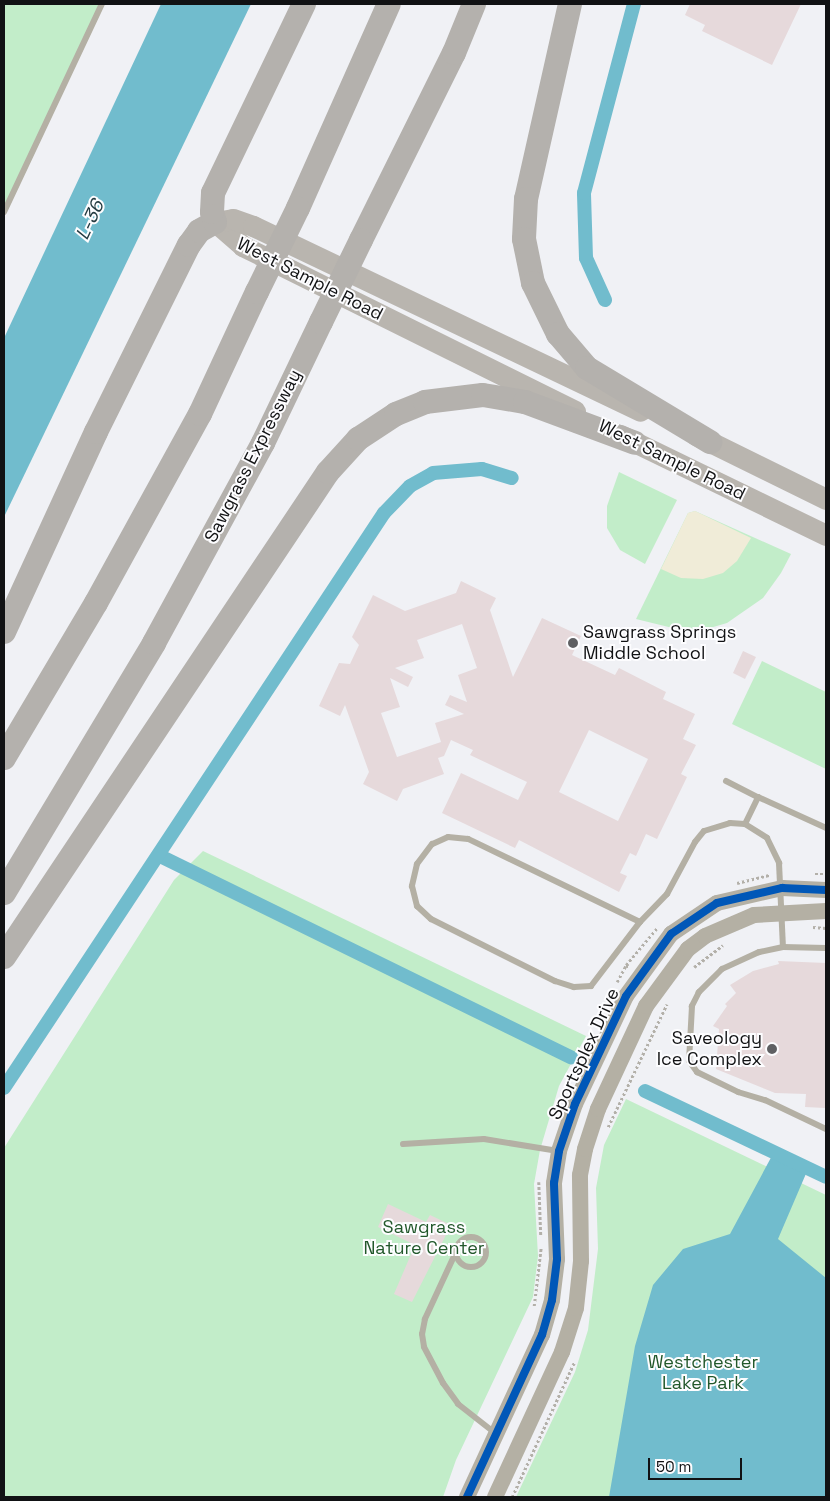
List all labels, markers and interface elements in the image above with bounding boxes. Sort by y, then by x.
water label: L-36 [71,196,109,244]
street label: West Sample Road [234,233,386,325]
street label: Sawgrass Expressway [200,366,306,546]
street label: West Sample Road [595,415,749,505]
place label: Sawgrass Springs Middle School [583,622,736,664]
marker: Sawgrass Springs Middle School [567,637,579,649]
street label: Sportsplex Drive [544,985,624,1123]
place label: Saveology Ice Complex [657,1028,762,1070]
marker: Saveology Ice Complex [766,1043,778,1055]
park label: Sawgrass Nature Center [363,1217,485,1260]
park label: Westchester Lake Park [648,1352,758,1395]
scale bar [650,1448,744,1480]
text: 50 m [656,1457,691,1476]

